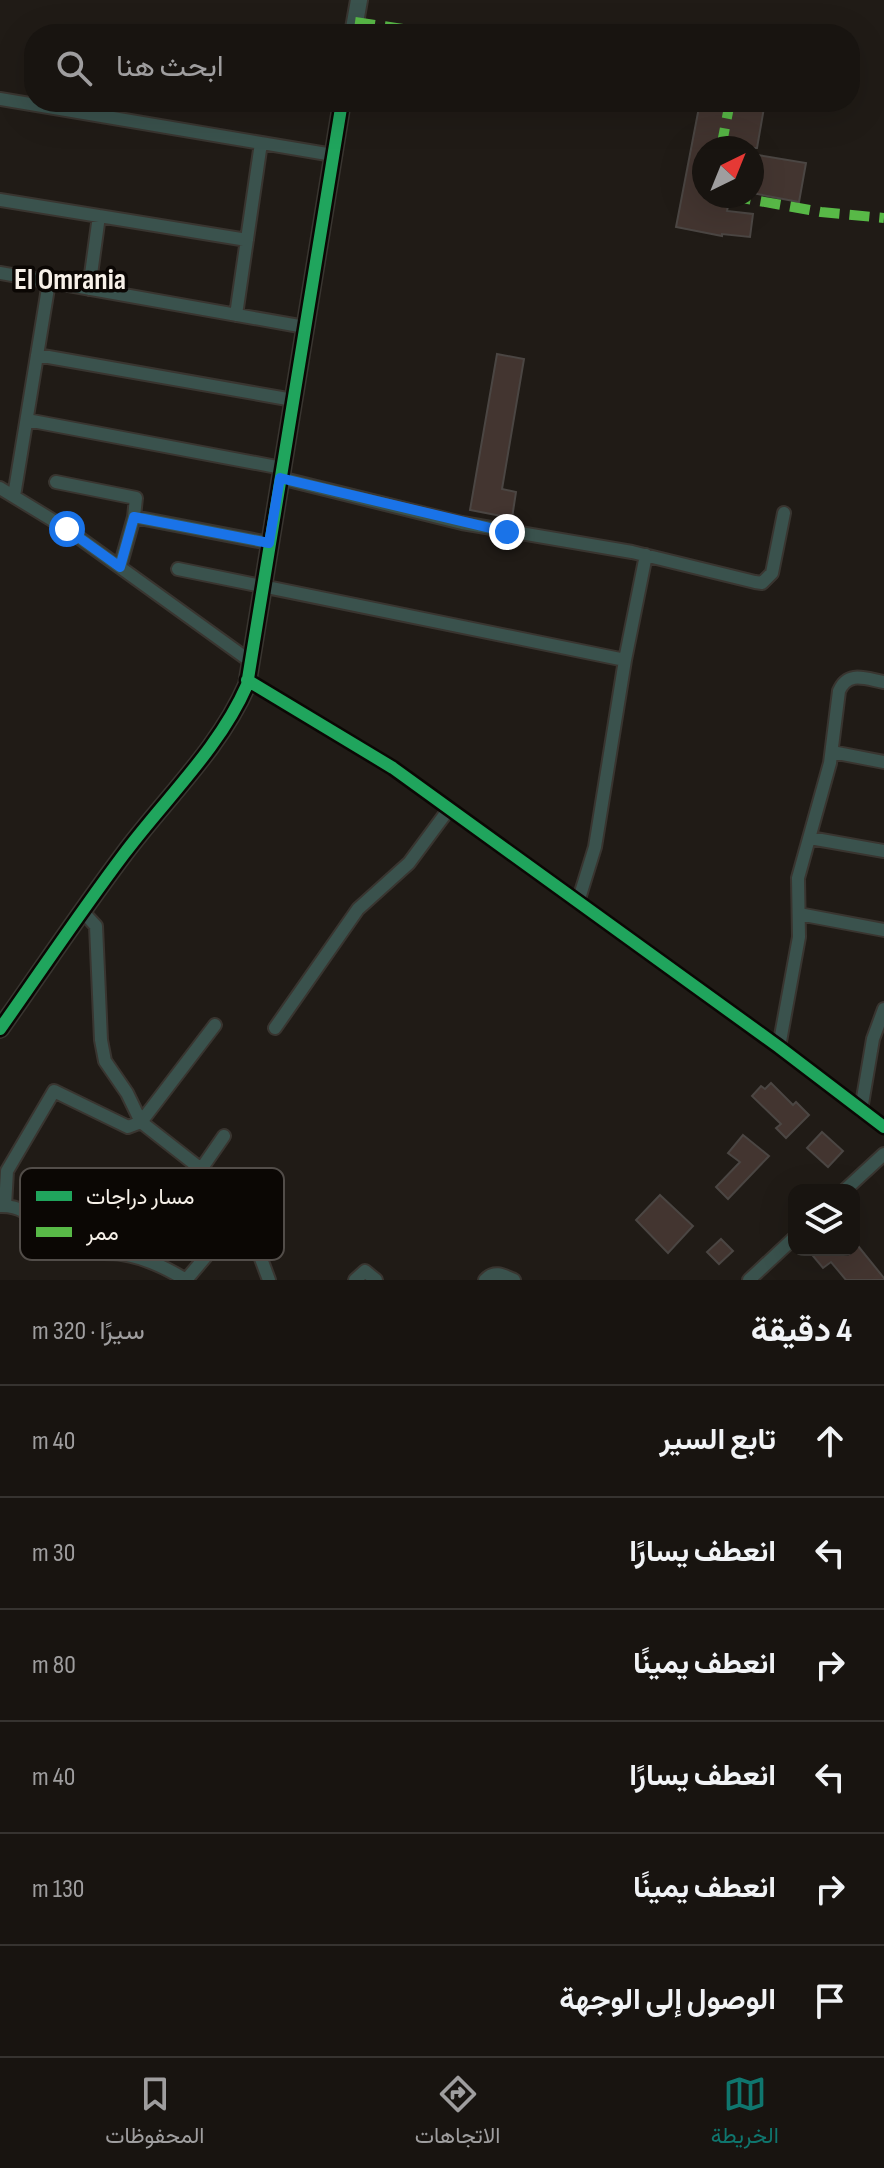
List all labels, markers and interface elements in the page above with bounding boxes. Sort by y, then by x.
search box [24,24,860,112]
icon: search [52,46,96,90]
text: ابحث هنا [116,49,224,85]
north arrow [692,136,764,208]
district label: El Omrania [14,262,126,298]
route start [49,511,85,547]
route end [489,514,525,550]
legend [20,1168,284,1260]
text: مسار دراجات [86,1184,194,1211]
map controls [788,1184,860,1256]
button: layers [788,1184,860,1256]
text: ممر [85,1220,119,1247]
text: 4 دقيقة [751,1310,852,1351]
text: سيرًا · 320 m [32,1316,145,1347]
icon: ahead [808,1419,852,1463]
text: تابع السير [659,1422,776,1458]
text: 40 m [32,1426,75,1457]
icon: left [808,1531,852,1575]
text: انعطف يسارًا [629,1534,776,1570]
text: 30 m [32,1538,75,1569]
icon: right [808,1643,852,1687]
text: انعطف يمينًا [633,1646,776,1682]
text: 80 m [32,1650,76,1681]
icon: left [808,1755,852,1799]
text: انعطف يسارًا [629,1758,776,1794]
text: 40 m [32,1762,75,1793]
icon: right [808,1867,852,1911]
text: انعطف يمينًا [633,1870,776,1906]
text: 130 m [32,1874,84,1905]
icon: arrive [808,1979,852,2023]
text: الوصول إلى الوجهة [559,1982,776,2018]
tab: المحفوظات [105,2072,204,2155]
tab: الاتجاهات [415,2072,500,2155]
tab: الخريطة [711,2072,779,2155]

